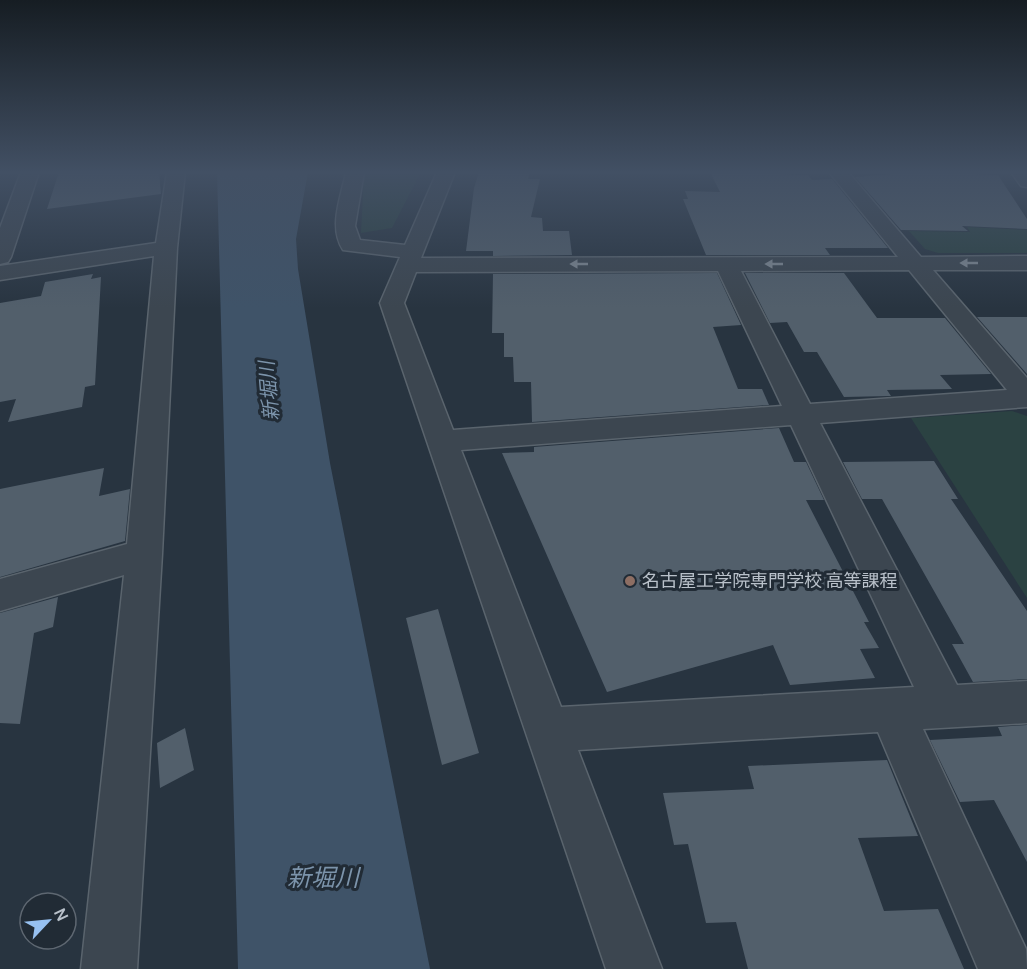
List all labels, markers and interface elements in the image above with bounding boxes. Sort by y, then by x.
one-way arrow [959,258,978,268]
one-way arrow [569,259,588,269]
one-way arrow [764,259,783,269]
water label: 新堀川 [252,358,285,422]
place label: 名古屋工学院専門学校 高等課程 [642,568,898,592]
marker: 名古屋工学院専門学校 高等課程 [623,574,637,588]
water label: 新堀川 [287,860,362,893]
north arrow [18,891,78,951]
text: N [49,904,74,924]

